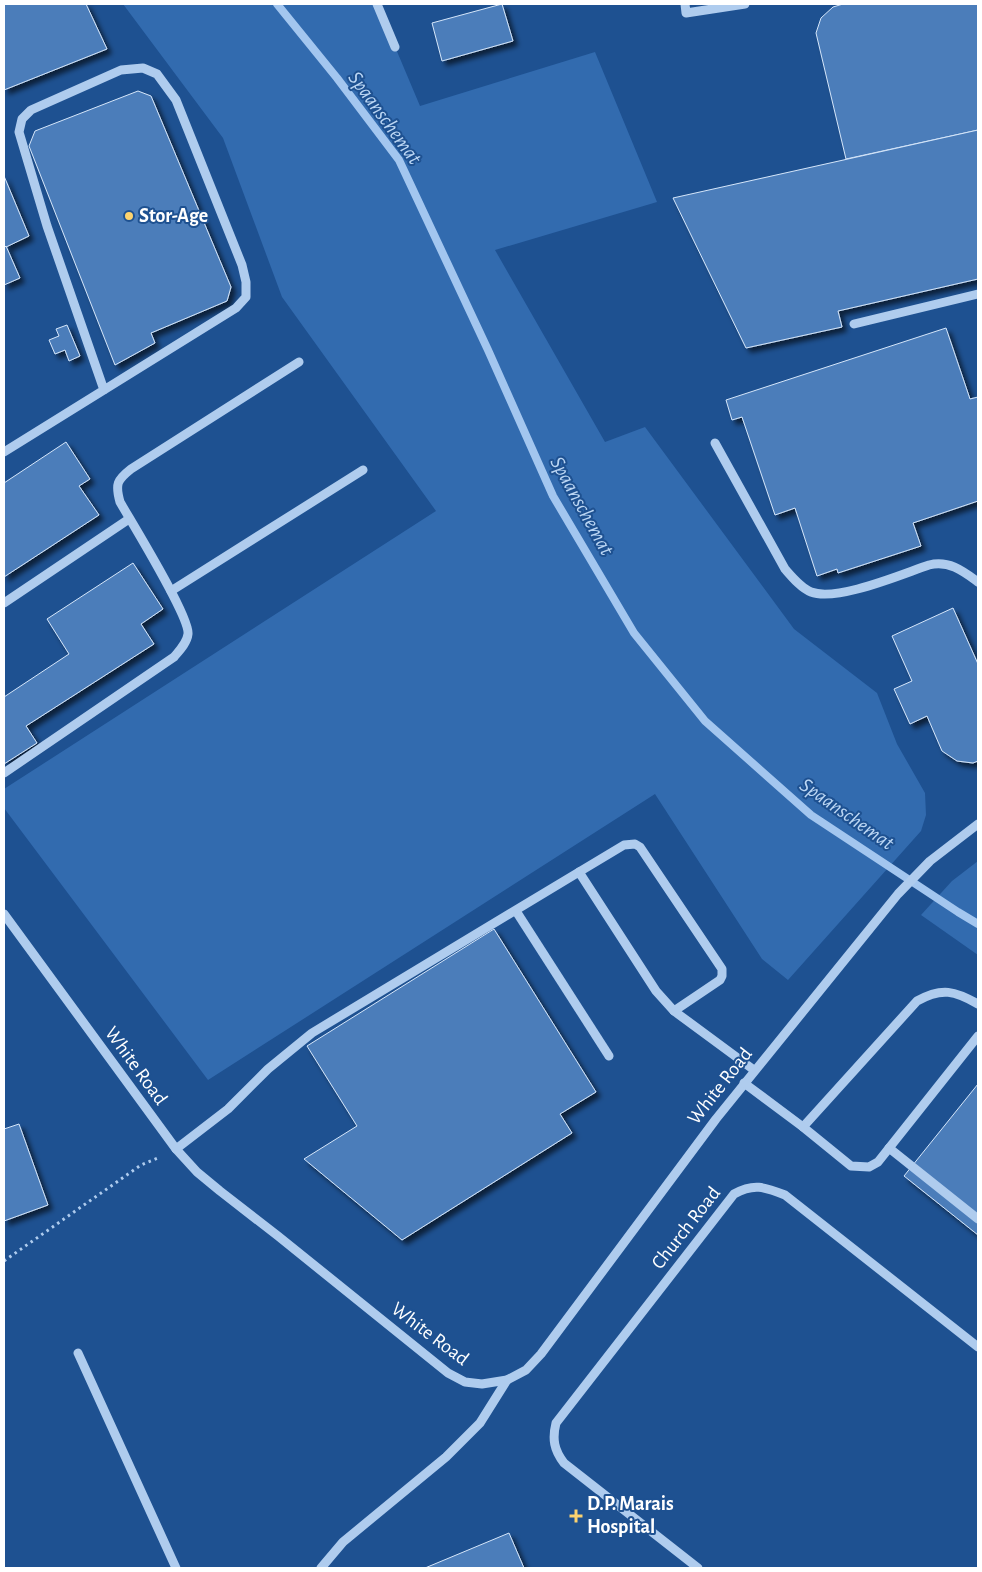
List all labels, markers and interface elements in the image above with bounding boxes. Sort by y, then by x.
water label: Spaanschemat [343,67,426,169]
place label: Stor-Age [139,206,208,226]
marker: Stor-Age [123,210,135,222]
water label: Spaanschemat [545,453,618,560]
water label: Spaanschemat [796,774,898,855]
street label: White Road [101,1023,171,1109]
street label: White Road [684,1044,756,1128]
street label: Church Road [648,1183,724,1273]
street label: White Road [388,1299,472,1369]
place label: D.P. Marais Hospital [587,1494,674,1537]
marker: D.P. Marais Hospital [569,1509,583,1523]

